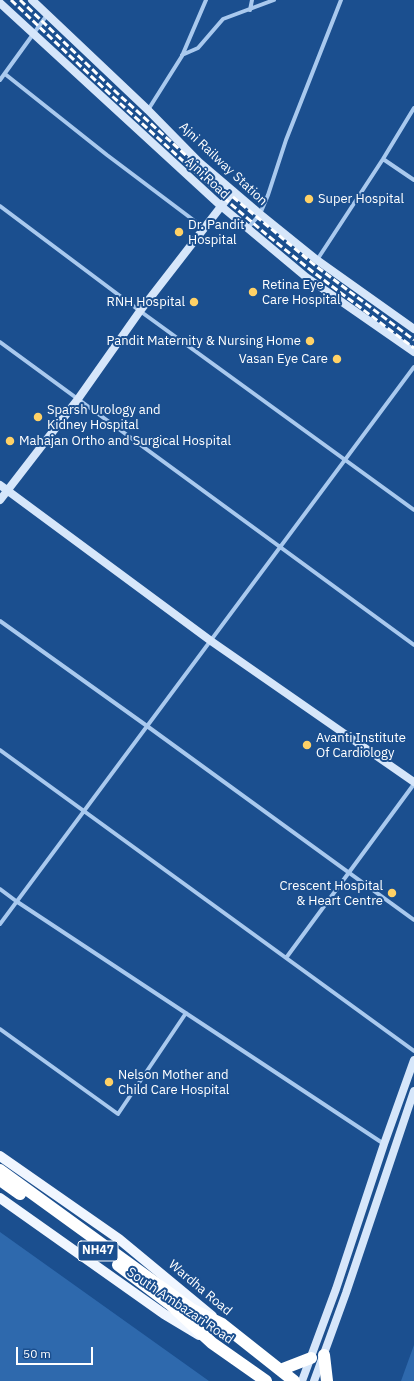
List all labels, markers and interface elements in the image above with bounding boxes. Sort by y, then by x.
street label: Ajni Railway Station [176,119,270,209]
street label: Ajni Road [182,153,232,203]
place label: Super Hospital [318,191,404,207]
marker: Super Hospital [303,193,315,205]
place label: Dr. Pandit Hospital [188,217,244,248]
marker: Dr. Pandit Hospital [173,226,185,238]
place label: Retina Eye Care Hospital [262,277,341,308]
marker: Retina Eye Care Hospital [247,286,259,298]
place label: RNH Hospital [107,294,185,310]
marker: RNH Hospital [188,296,200,308]
place label: Pandit Maternity & Nursing Home [107,333,301,349]
marker: Pandit Maternity & Nursing Home [304,335,316,347]
place label: Vasan Eye Care [239,351,328,367]
marker: Vasan Eye Care [331,353,343,365]
place label: Sparsh Urology and Kidney Hospital [47,402,161,433]
marker: Sparsh Urology and Kidney Hospital [32,411,44,423]
place label: Mahajan Ortho and Surgical Hospital [19,433,231,449]
marker: Mahajan Ortho and Surgical Hospital [4,435,16,447]
place label: Avanti Institute Of Cardiology [316,730,406,761]
marker: Avanti Institute Of Cardiology [301,739,313,751]
place label: Crescent Hospital & Heart Centre [280,878,383,909]
marker: Crescent Hospital & Heart Centre [386,887,398,899]
place label: Nelson Mother and Child Care Hospital [118,1067,229,1098]
marker: Nelson Mother and Child Care Hospital [103,1076,115,1088]
road number: NH47 [78,1241,118,1261]
street label: Wardha Road [165,1257,235,1319]
street label: South Ambazari Road [124,1264,236,1348]
scale bar [18,1339,95,1365]
text: 50 m [23,1346,51,1361]

